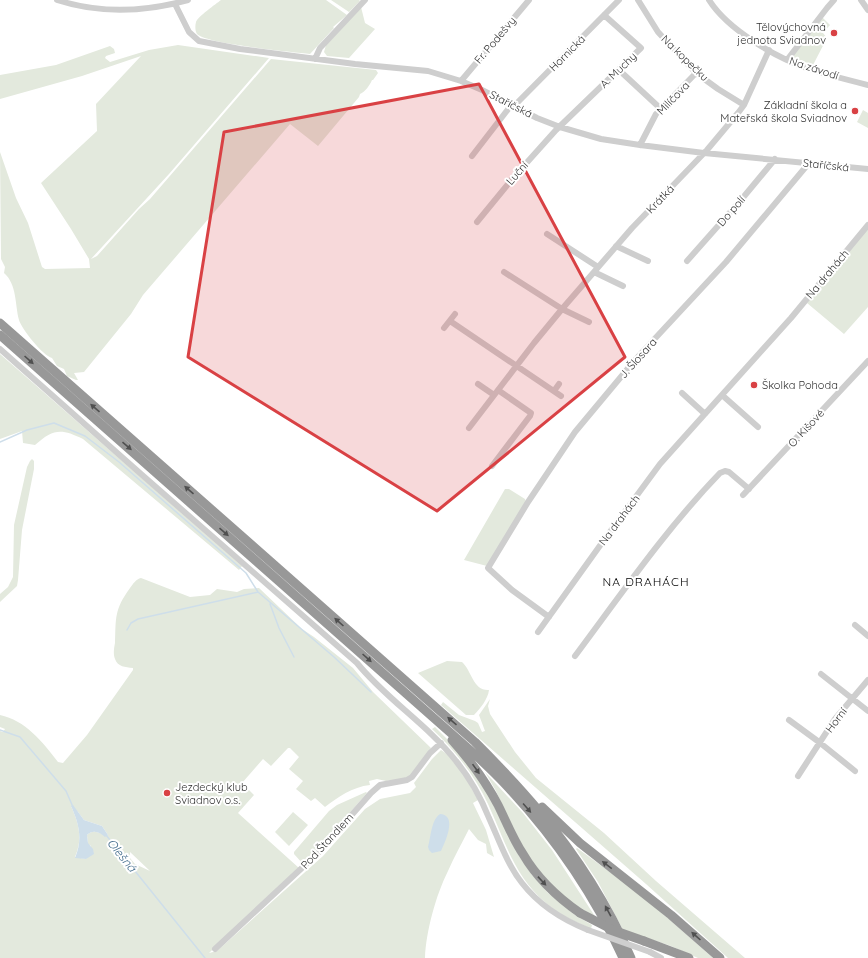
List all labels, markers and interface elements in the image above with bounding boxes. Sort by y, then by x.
street label: Fr. Podešvy [471,14,519,66]
place label: Tělovýchovná jednota Sviadnov [736,20,826,47]
marker: Tělovýchovná jednota Sviadnov [829,28,839,38]
street label: Hornická [546,32,588,74]
street label: Na kopečku [658,32,712,84]
street label: A. Muchy [597,49,639,91]
street label: Na závodí [788,53,841,83]
street label: Milíčova [654,78,692,118]
street label: Staříčská [487,87,535,121]
place label: Základní škola a Mateřská škola Sviadnov [720,98,847,125]
marker: Základní škola a Mateřská škola Sviadnov [850,106,860,116]
street label: Staříčská [802,156,850,174]
street label: Luční [503,158,531,188]
street label: Krátká [643,182,677,216]
street label: Do polí [714,192,748,229]
street label: Na drahách [802,247,852,301]
street label: J. Šlosara [616,335,660,381]
one-way arrow [24,356,34,365]
place label: Školka Pohoda [762,378,838,392]
marker: Školka Pohoda [749,380,759,390]
one-way arrow [90,403,101,412]
street label: O. Kišové [785,406,827,450]
one-way arrow [121,442,132,451]
one-way arrow [184,485,194,494]
street label: Na drahách [595,492,643,548]
one-way arrow [219,528,230,537]
district label: NA DRAHÁCH [602,574,690,589]
one-way arrow [334,617,344,627]
one-way arrow [362,653,372,663]
street label: Horní [822,704,850,735]
one-way arrow [447,717,457,726]
one-way arrow [472,764,480,775]
place label: Jezdecký klub Sviadnov o.s. [175,780,248,807]
marker: Jezdecký klub Sviadnov o.s. [162,788,172,798]
one-way arrow [522,803,531,813]
street label: Pod Štandlem [298,810,356,872]
water label: Olešná [104,835,140,875]
one-way arrow [602,861,613,869]
one-way arrow [538,875,547,886]
one-way arrow [604,905,611,917]
one-way arrow [690,932,701,941]

